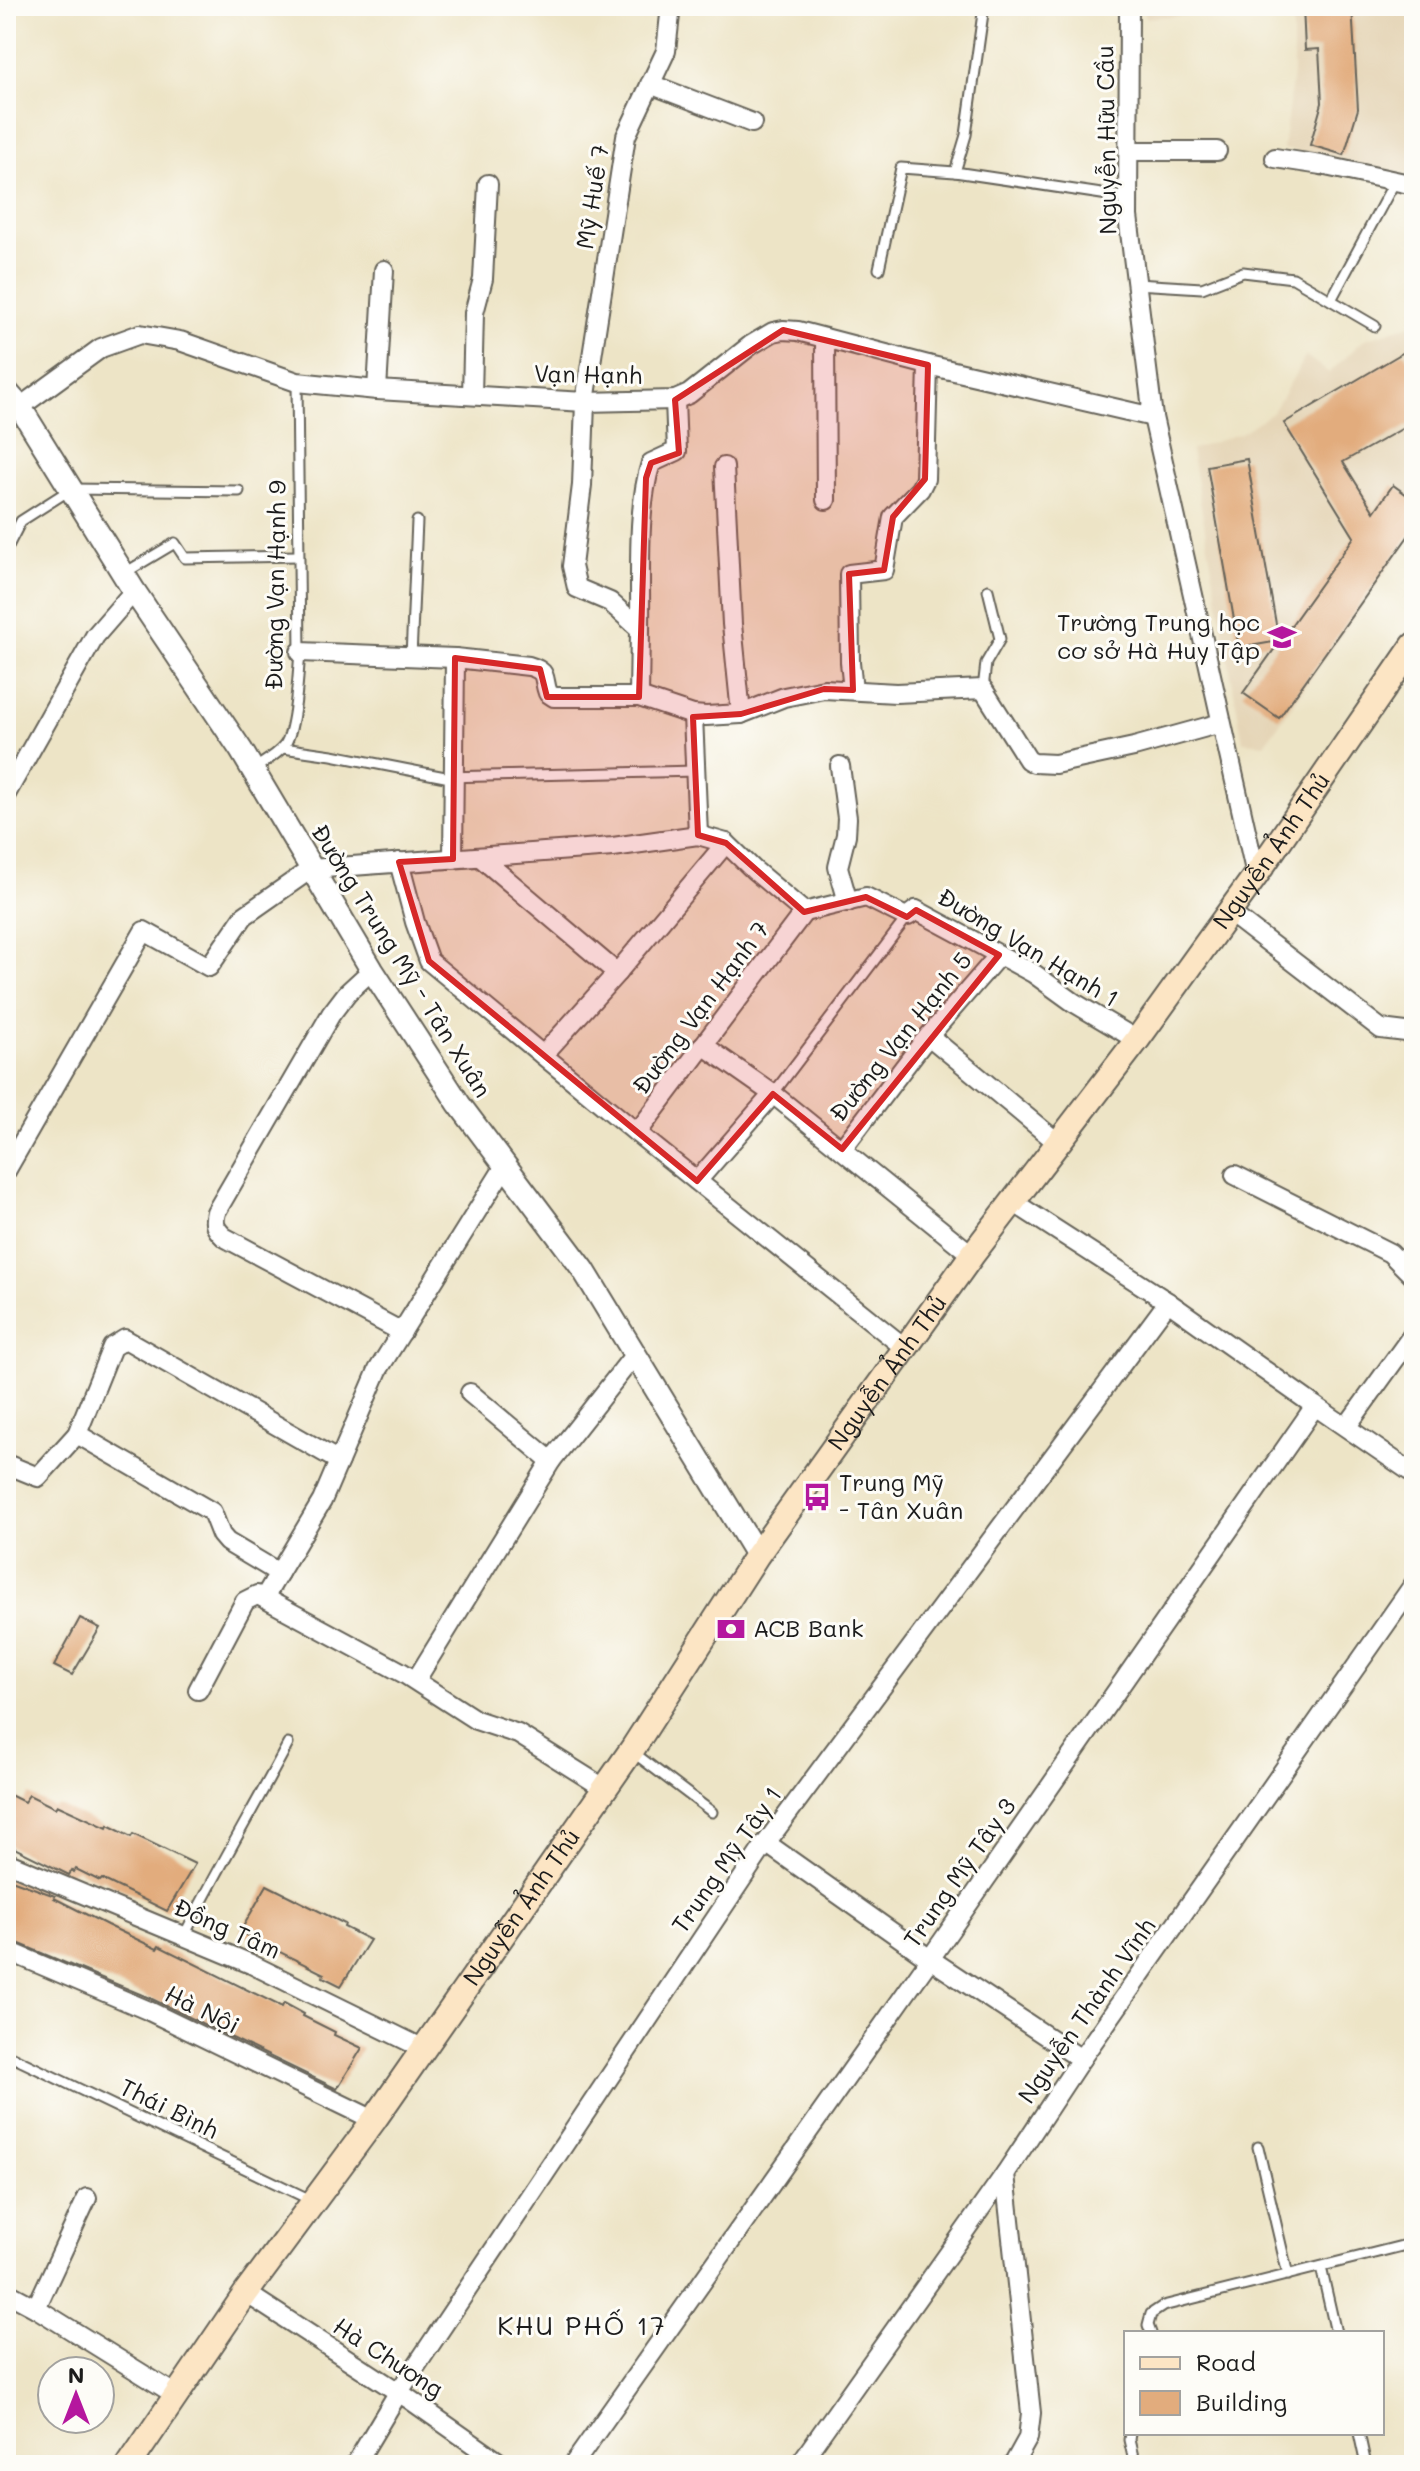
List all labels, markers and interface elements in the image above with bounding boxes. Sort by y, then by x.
street label: Nguyễn Hữu Cầu [1088,45,1123,235]
street label: Mỹ Huế 7 [568,142,615,251]
street label: Vạn Hạnh [534,357,642,390]
street label: Đường Vạn Hạnh 9 [257,480,292,690]
place label: Trường Trung học cơ sở Hà Huy Tập [1057,606,1260,665]
school or university icon: Trường Trung học cơ sở Hà Huy Tập [1267,622,1297,652]
street label: Nguyễn Ảnh Thủ [1205,766,1336,935]
street label: Đường Trung Mỹ - Tân Xuân [305,818,499,1103]
street label: Đường Vạn Hạnh 1 [932,880,1125,1013]
street label: Đường Vạn Hạnh 7 [625,914,775,1100]
street label: Đường Vạn Hạnh 5 [822,945,978,1127]
street label: Nguyễn Ảnh Thủ [820,1288,953,1456]
place label: Trung Mỹ - Tân Xuân [839,1466,963,1525]
bus stop icon: Trung Mỹ - Tân Xuân [802,1482,832,1512]
place label: ACB Bank [753,1612,864,1643]
bank icon: ACB Bank [716,1614,746,1644]
street label: Trung Mỹ Tây 1 [664,1780,788,1938]
street label: Trung Mỹ Tây 3 [896,1791,1022,1953]
street label: Nguyễn Ảnh Thủ [455,1822,586,1991]
street label: Đồng Tâm [169,1890,286,1965]
street label: Nguyễn Thành Vĩnh [1010,1911,1161,2109]
street label: Hà Nội [160,1977,245,2040]
street label: Thái Bình [115,2070,224,2145]
district label: KHU PHỐ 17 [497,2308,667,2342]
street label: Hà Chương [328,2310,450,2404]
legend [1124,2331,1384,2435]
text: Road [1196,2346,1256,2377]
north arrow [36,2355,116,2435]
text: N [68,2360,84,2389]
text: Building [1196,2386,1287,2417]

